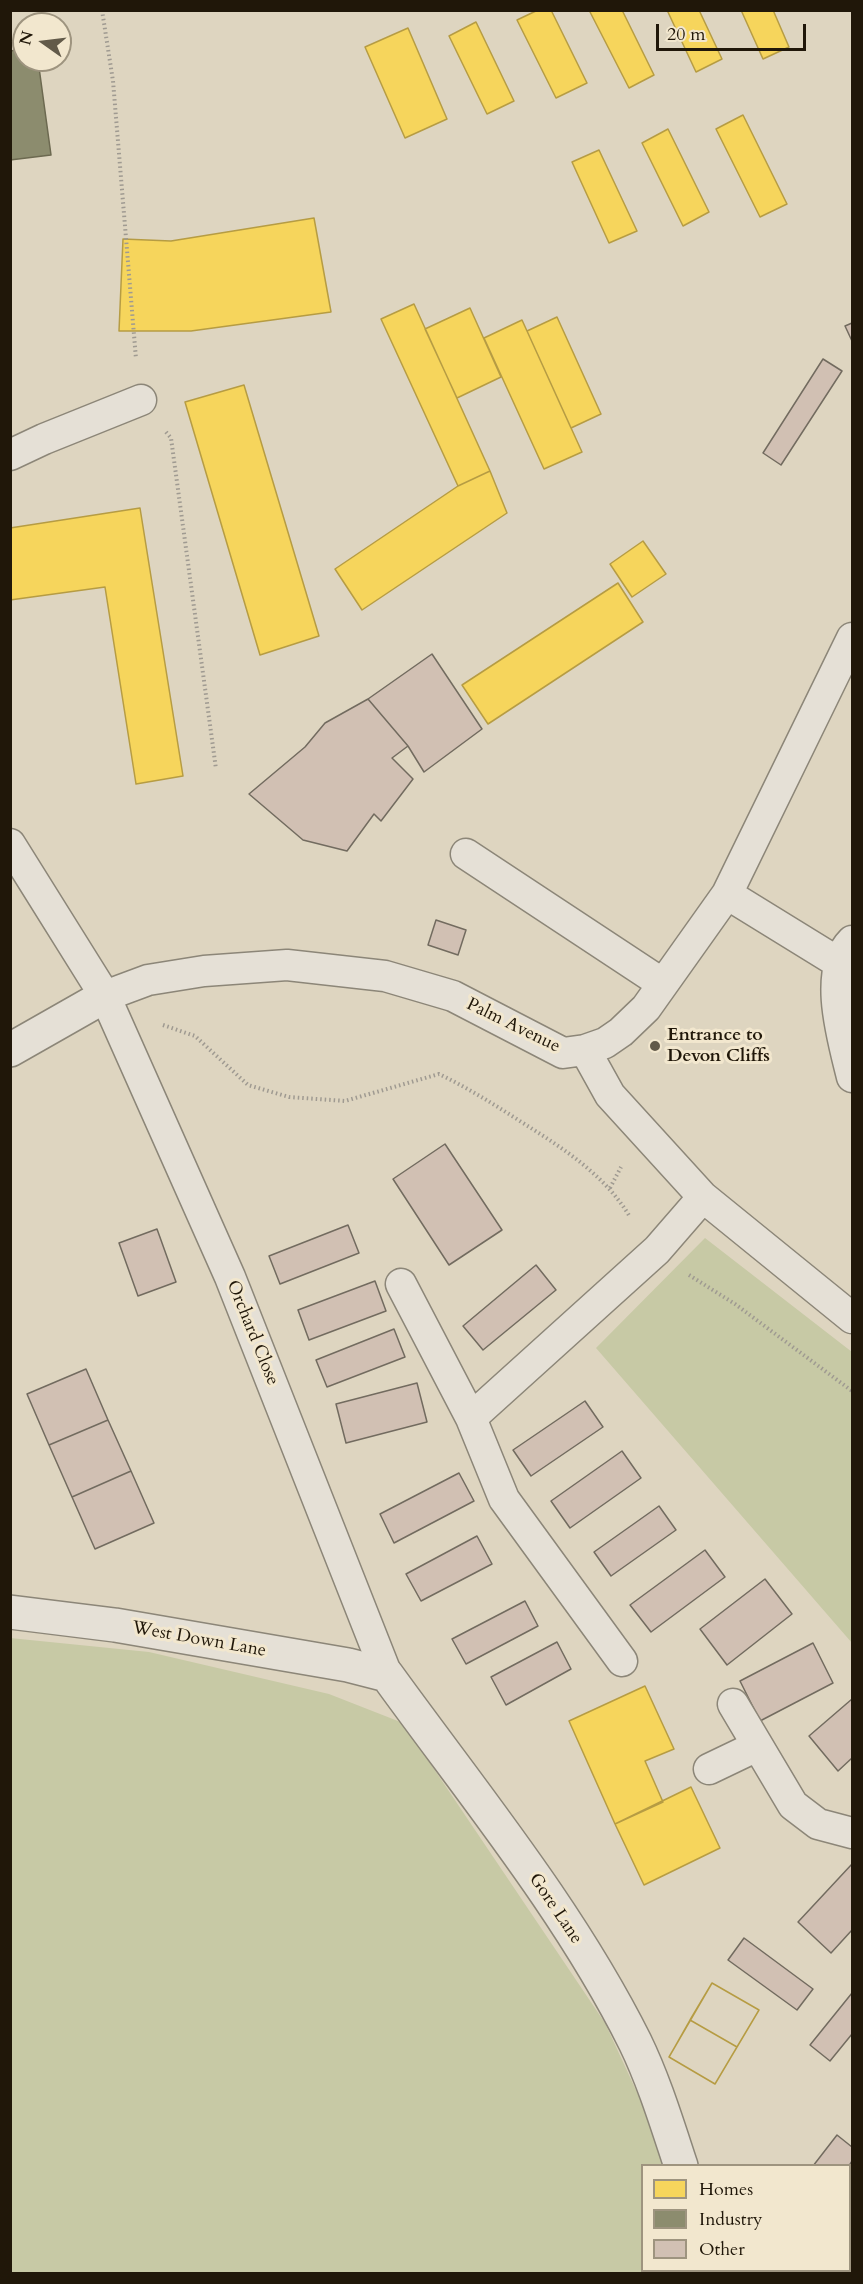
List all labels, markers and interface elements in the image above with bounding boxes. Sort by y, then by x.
north arrow [12,12,72,72]
scale bar [659,12,809,50]
text: 20 m [667,22,706,47]
text: N [14,29,39,48]
street label: Palm Avenue [463,994,563,1058]
place label: Entrance to Devon Cliffs [667,1025,770,1068]
marker: Entrance to Devon Cliffs [648,1039,662,1053]
street label: Orchard Close [221,1277,283,1389]
street label: West Down Lane [130,1618,268,1662]
street label: Gore Lane [524,1870,586,1948]
legend [641,2164,851,2272]
text: Homes [699,2177,753,2202]
text: Industry [699,2207,763,2232]
text: Other [699,2237,745,2262]

